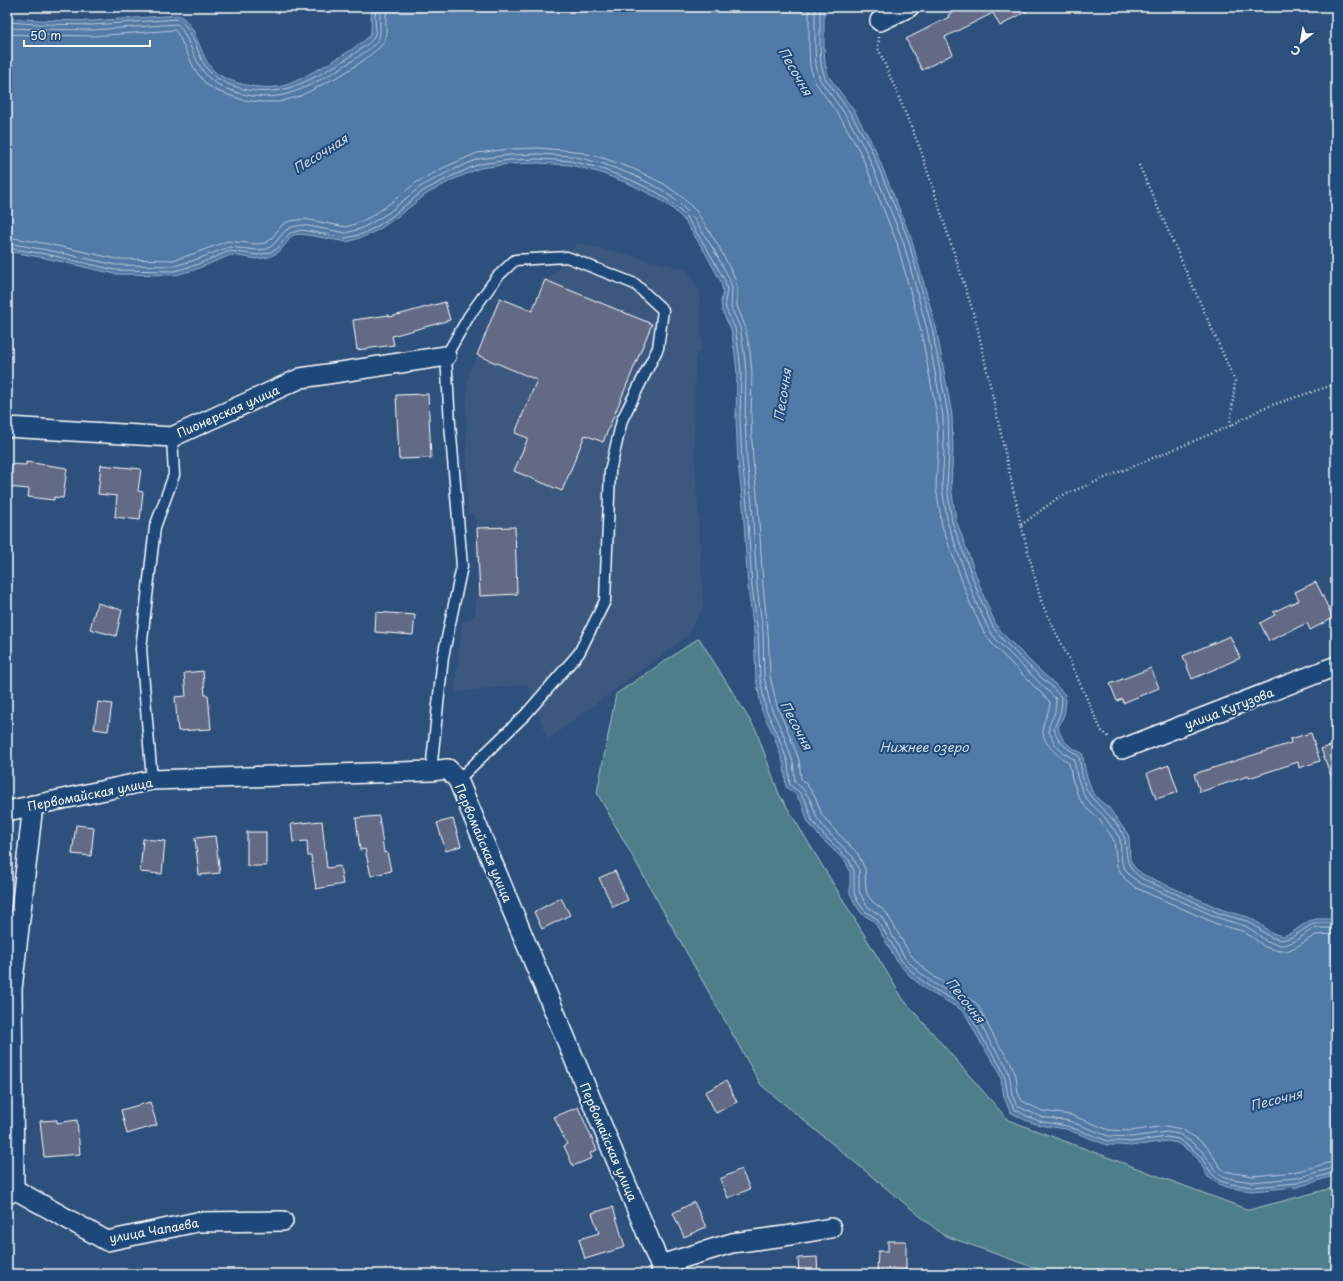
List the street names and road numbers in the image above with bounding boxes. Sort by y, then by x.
street label: Пионерская улица [174,380,283,442]
street label: улица Кутузова [1182,683,1277,733]
street label: Первомайская улица [26,773,155,815]
street label: Первомайская улица [451,781,517,906]
street label: Первомайская улица [576,1080,642,1205]
street label: улица Чапаева [108,1213,201,1247]

